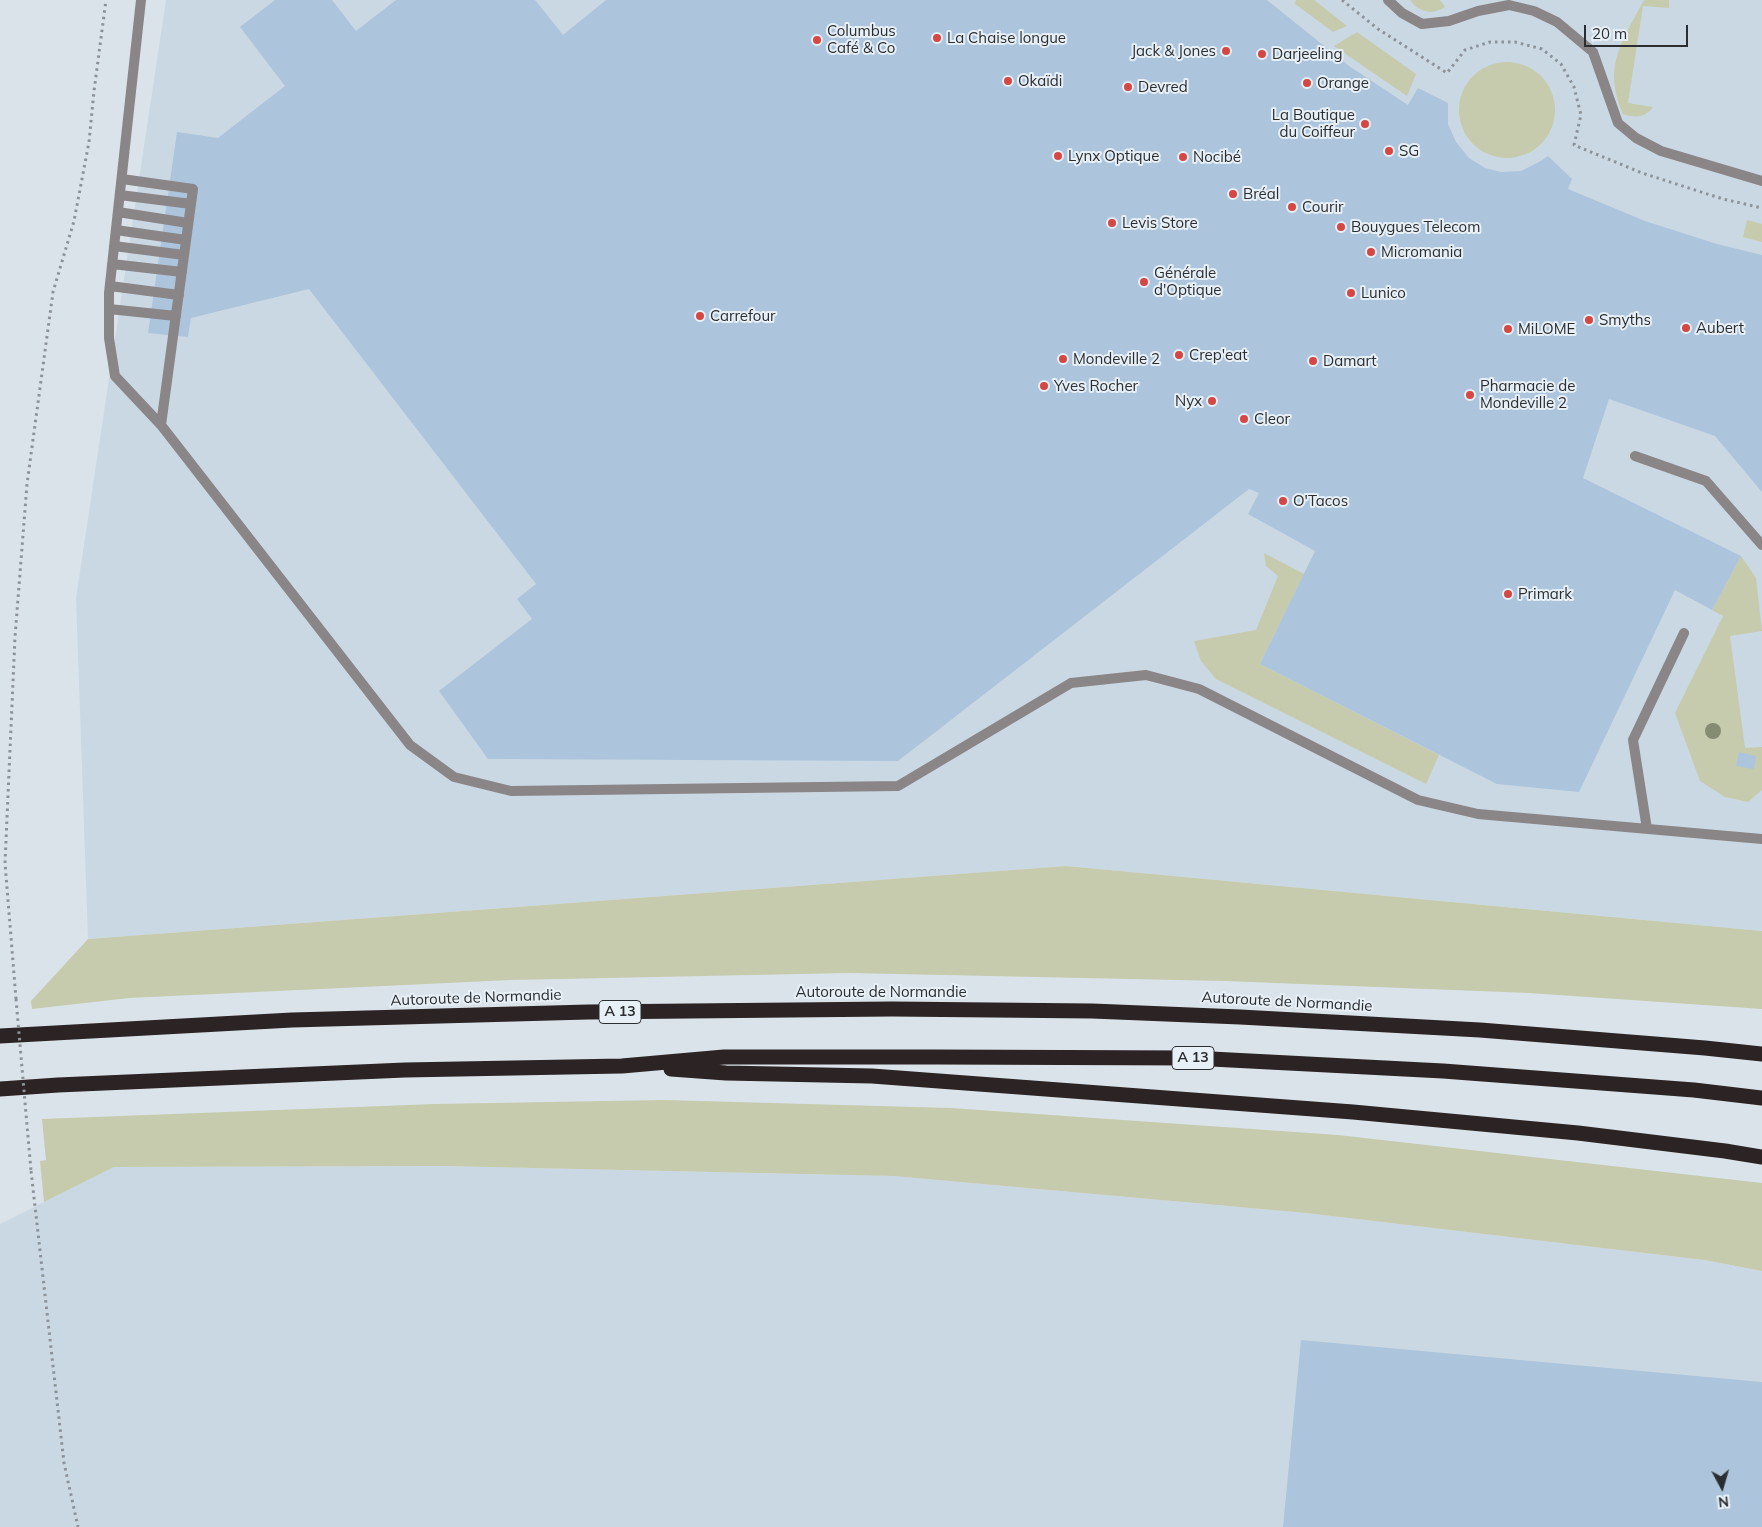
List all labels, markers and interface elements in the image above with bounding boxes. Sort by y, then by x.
scale bar [1587,15,1691,47]
place label: Columbus Café & Co [827,22,896,57]
text: 20 m [1592,24,1627,43]
place label: La Chaise longue [947,29,1066,47]
marker: La Chaise longue [931,32,943,44]
marker: Columbus Café & Co [811,34,823,46]
place label: Jack & Jones [1131,42,1216,60]
marker: Jack & Jones [1220,45,1232,57]
place label: Darjeeling [1272,45,1343,63]
marker: Darjeeling [1256,48,1268,60]
place label: Okaïdi [1018,72,1062,90]
place label: Orange [1317,74,1369,92]
marker: Okaïdi [1002,75,1014,87]
marker: Orange [1301,77,1313,89]
place label: Devred [1138,78,1188,96]
marker: Devred [1122,81,1134,93]
place label: La Boutique du Coiffeur [1272,106,1355,141]
marker: La Boutique du Coiffeur [1359,118,1371,130]
place label: SG [1399,142,1419,160]
marker: SG [1383,145,1395,157]
place label: Lynx Optique [1068,147,1159,165]
place label: Nocibé [1193,148,1241,166]
marker: Lynx Optique [1052,150,1064,162]
marker: Nocibé [1177,151,1189,163]
place label: Bréal [1243,185,1279,203]
marker: Bréal [1227,188,1239,200]
place label: Courir [1302,198,1343,216]
marker: Courir [1286,201,1298,213]
place label: Levis Store [1122,214,1198,232]
marker: Levis Store [1106,217,1118,229]
place label: Bouygues Telecom [1351,218,1480,236]
marker: Bouygues Telecom [1335,221,1347,233]
place label: Micromania [1381,243,1462,261]
marker: Micromania [1365,246,1377,258]
place label: Générale d'Optique [1154,264,1221,299]
marker: Générale d'Optique [1138,276,1150,288]
place label: Lunico [1361,284,1406,302]
marker: Lunico [1345,287,1357,299]
place label: Carrefour [710,307,775,325]
marker: Carrefour [694,310,706,322]
place label: Smyths [1599,311,1651,329]
marker: Smyths [1583,314,1595,326]
place label: Aubert [1696,319,1744,337]
place label: MiLOME [1518,320,1575,338]
marker: Aubert [1680,322,1692,334]
marker: MiLOME [1502,323,1514,335]
place label: Crep'eat [1189,346,1247,364]
marker: Crep'eat [1173,349,1185,361]
place label: Mondeville 2 [1073,350,1160,368]
place label: Damart [1323,352,1376,370]
marker: Mondeville 2 [1057,353,1069,365]
marker: Damart [1307,355,1319,367]
place label: Yves Rocher [1054,377,1138,395]
place label: Pharmacie de Mondeville 2 [1480,377,1575,412]
marker: Yves Rocher [1038,380,1050,392]
marker: Pharmacie de Mondeville 2 [1464,389,1476,401]
place label: Nyx [1175,392,1202,410]
marker: Nyx [1206,395,1218,407]
place label: Cleor [1254,410,1290,428]
marker: Cleor [1238,413,1250,425]
place label: O'Tacos [1293,492,1348,510]
marker: O'Tacos [1277,495,1289,507]
place label: Primark [1518,585,1572,603]
marker: Primark [1502,588,1514,600]
street label: Autoroute de Normandie [795,983,967,1001]
street label: Autoroute de Normandie [390,986,562,1010]
street label: Autoroute de Normandie [1201,989,1373,1015]
road number: A 13 [599,1000,641,1024]
road number: A 13 [1172,1046,1214,1070]
north arrow [1697,1462,1747,1512]
text: N [1717,1492,1730,1511]

